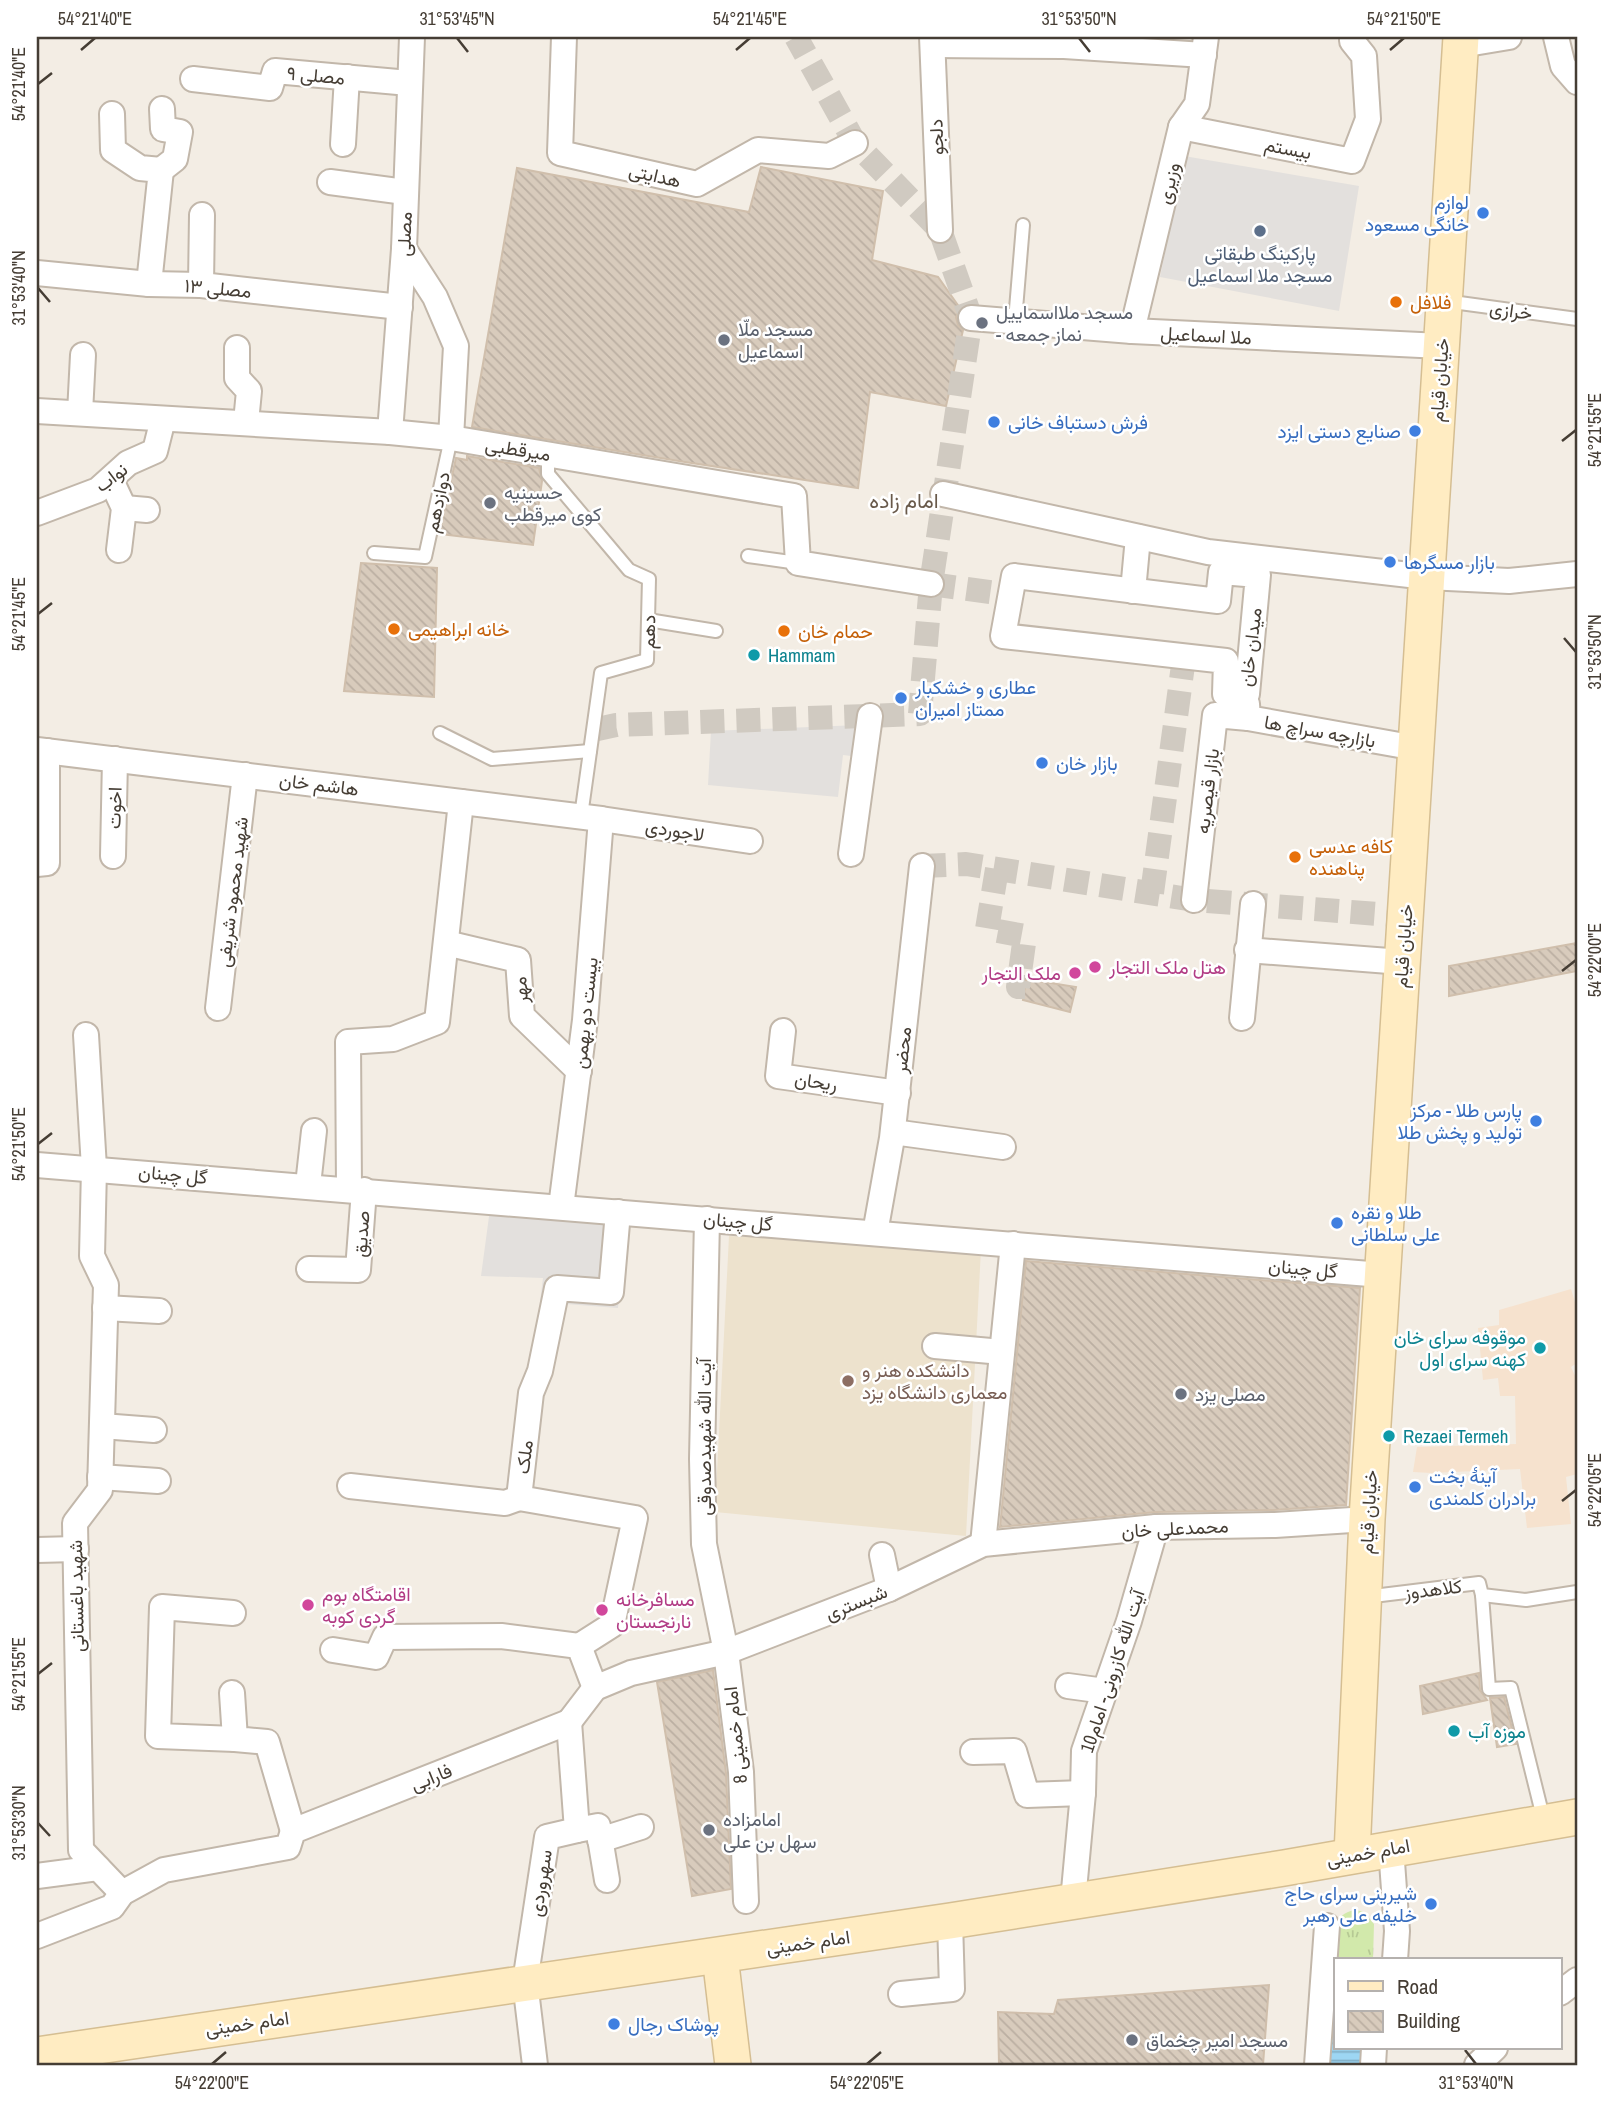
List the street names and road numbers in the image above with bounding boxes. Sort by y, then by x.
street label: مصلی ۹ [286,60,346,90]
street label: دلجو [922,119,950,155]
street label: بیستم [1262,131,1314,165]
street label: هدایتی [626,156,684,194]
street label: وزیری [1150,159,1186,207]
street label: مصلی [390,211,418,257]
street label: مصلی ۱۳ [183,272,253,304]
street label: خرازی [1488,294,1534,326]
street label: ملا اسماعیل [1160,320,1252,350]
street label: خیابان قیام [1423,337,1455,423]
street label: میرقطبی [483,431,553,467]
street label: نواب [89,456,133,498]
street label: دوازدهم [418,469,456,535]
street label: میدان خان [1232,606,1268,688]
street label: دهم [635,615,661,649]
street label: بازارچه سراچ ها [1262,708,1378,755]
street label: بازار قیصریه [1189,747,1225,835]
street label: هاشم خان [278,766,360,802]
street label: اخوت [100,786,128,830]
street label: لاجوردی [644,813,706,847]
street label: شهید محمود شریفی [210,815,254,969]
street label: خیابان قیام [1387,903,1419,989]
street label: بیست دو بهمن [566,956,604,1070]
street label: مهر [506,976,534,1005]
street label: محضر [887,1025,917,1076]
street label: ریحان [793,1065,839,1097]
street label: گل چینان [137,1158,209,1191]
street label: گل چینان [702,1205,774,1238]
street label: صدیق [346,1210,376,1258]
street label: گل چینان [1267,1252,1339,1285]
street label: آیت الله شهیدصدوقی [691,1357,717,1516]
street label: ملک [509,1439,539,1475]
street label: خیابان قیام [1353,1469,1383,1555]
street label: محمدعلی خان [1121,1512,1229,1544]
street label: شهید باغستانی [62,1540,90,1652]
street label: کلاهدوز [1402,1573,1463,1606]
street label: شبستری [821,1578,891,1626]
street label: آیت الله کازرونی- امام10 [1073,1585,1151,1756]
street label: امام خمینی 8 [717,1685,753,1785]
street label: فارابی [406,1757,456,1797]
street label: امام خمینی [1324,1832,1412,1872]
street label: سهروردی [522,1848,558,1918]
street label: امام خمینی [764,1923,852,1961]
street label: امام خمینی [203,2004,291,2042]

